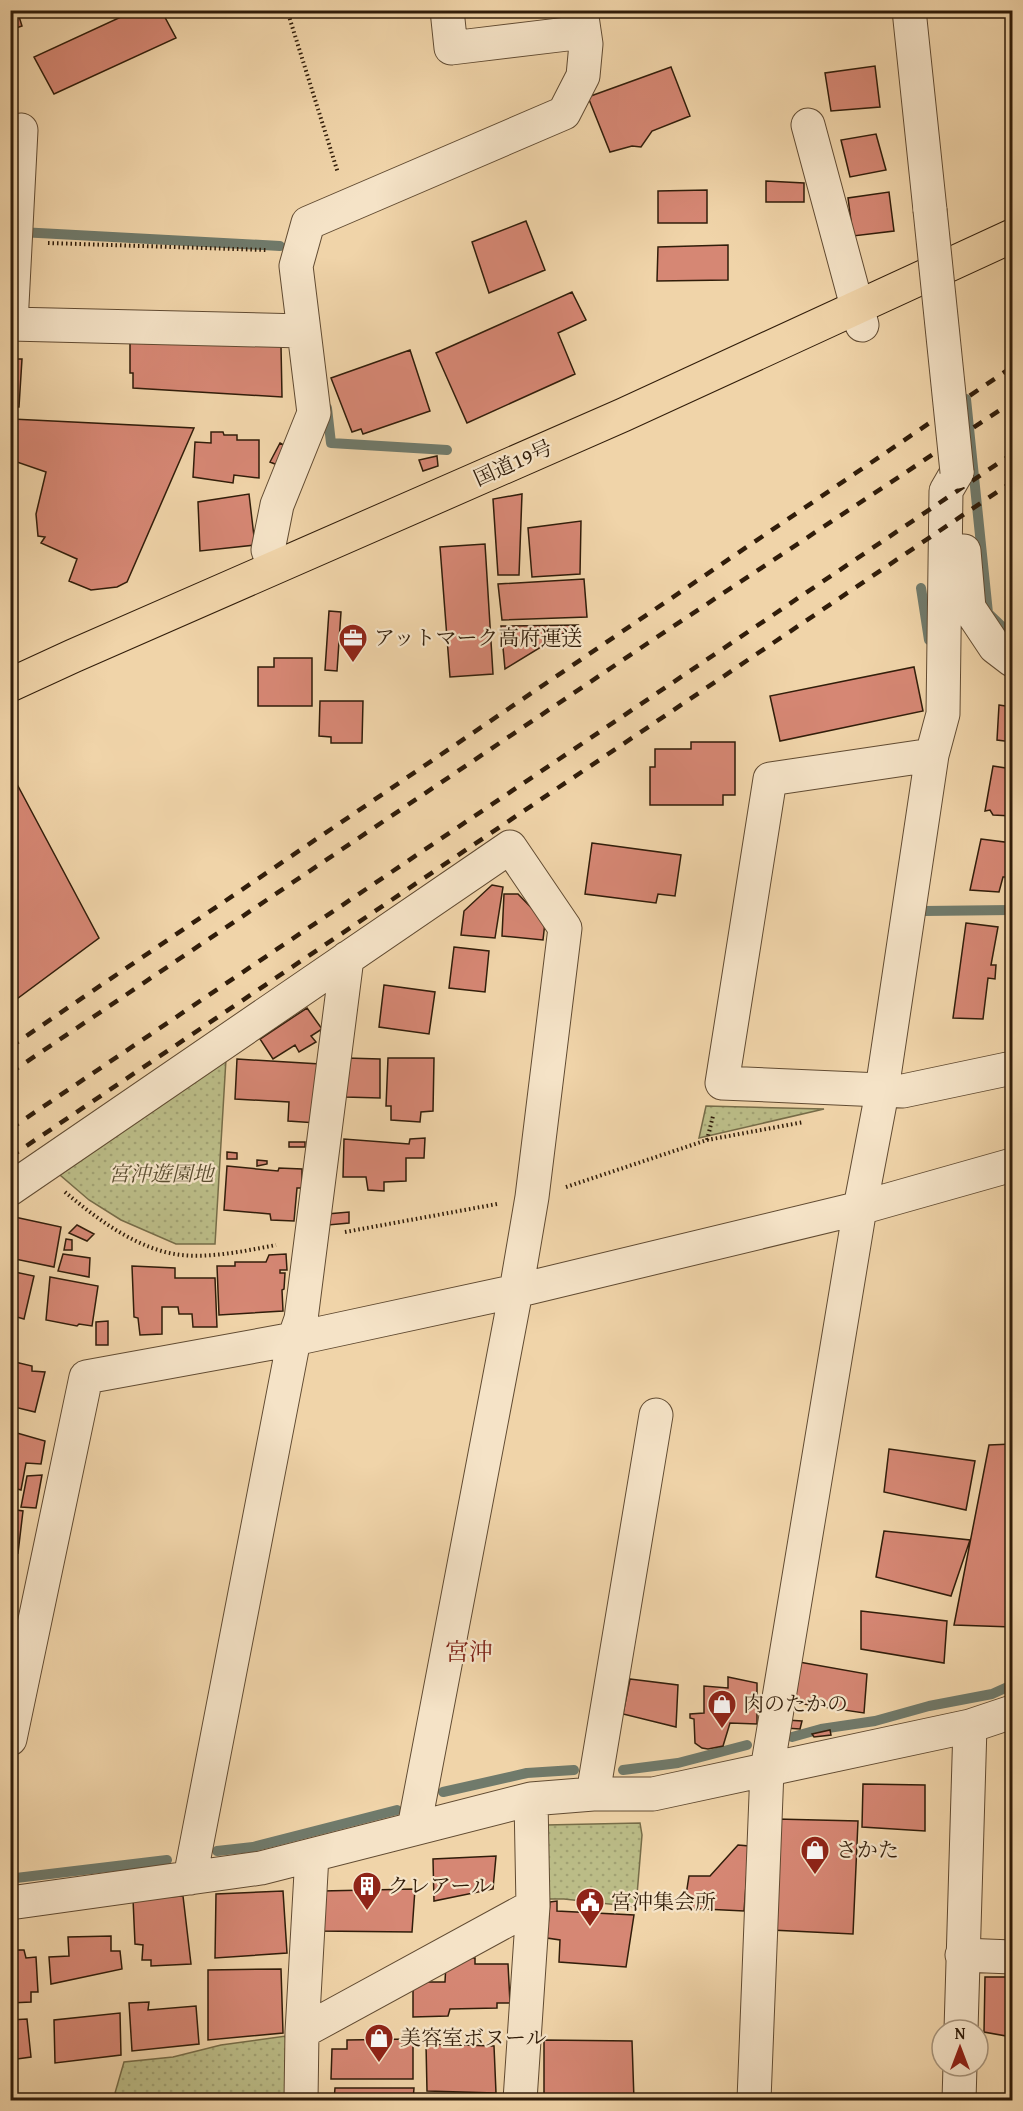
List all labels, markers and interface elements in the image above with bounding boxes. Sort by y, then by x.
street label: 国道19号 [468,431,557,494]
office icon: アットマーク高府運送 [337,622,369,664]
place label: アットマーク高府運送 [374,622,583,653]
park label: 宮沖遊園地 [109,1158,215,1189]
district label: 宮沖 [445,1634,493,1669]
shop icon: 肉のたかの [706,1688,738,1730]
place label: 肉のたかの [743,1688,848,1719]
shop icon: さかた [799,1834,831,1876]
place label: さかた [836,1834,899,1865]
building icon: クレアール [351,1870,383,1912]
place label: クレアール [388,1870,492,1901]
public building icon: 宮沖集会所 [574,1886,606,1928]
place label: 宮沖集会所 [611,1886,716,1917]
north arrow [930,2018,990,2078]
text: N [955,2021,966,2045]
shop icon: 美容室ボヌール [363,2022,395,2064]
place label: 美容室ボヌール [400,2022,547,2053]

